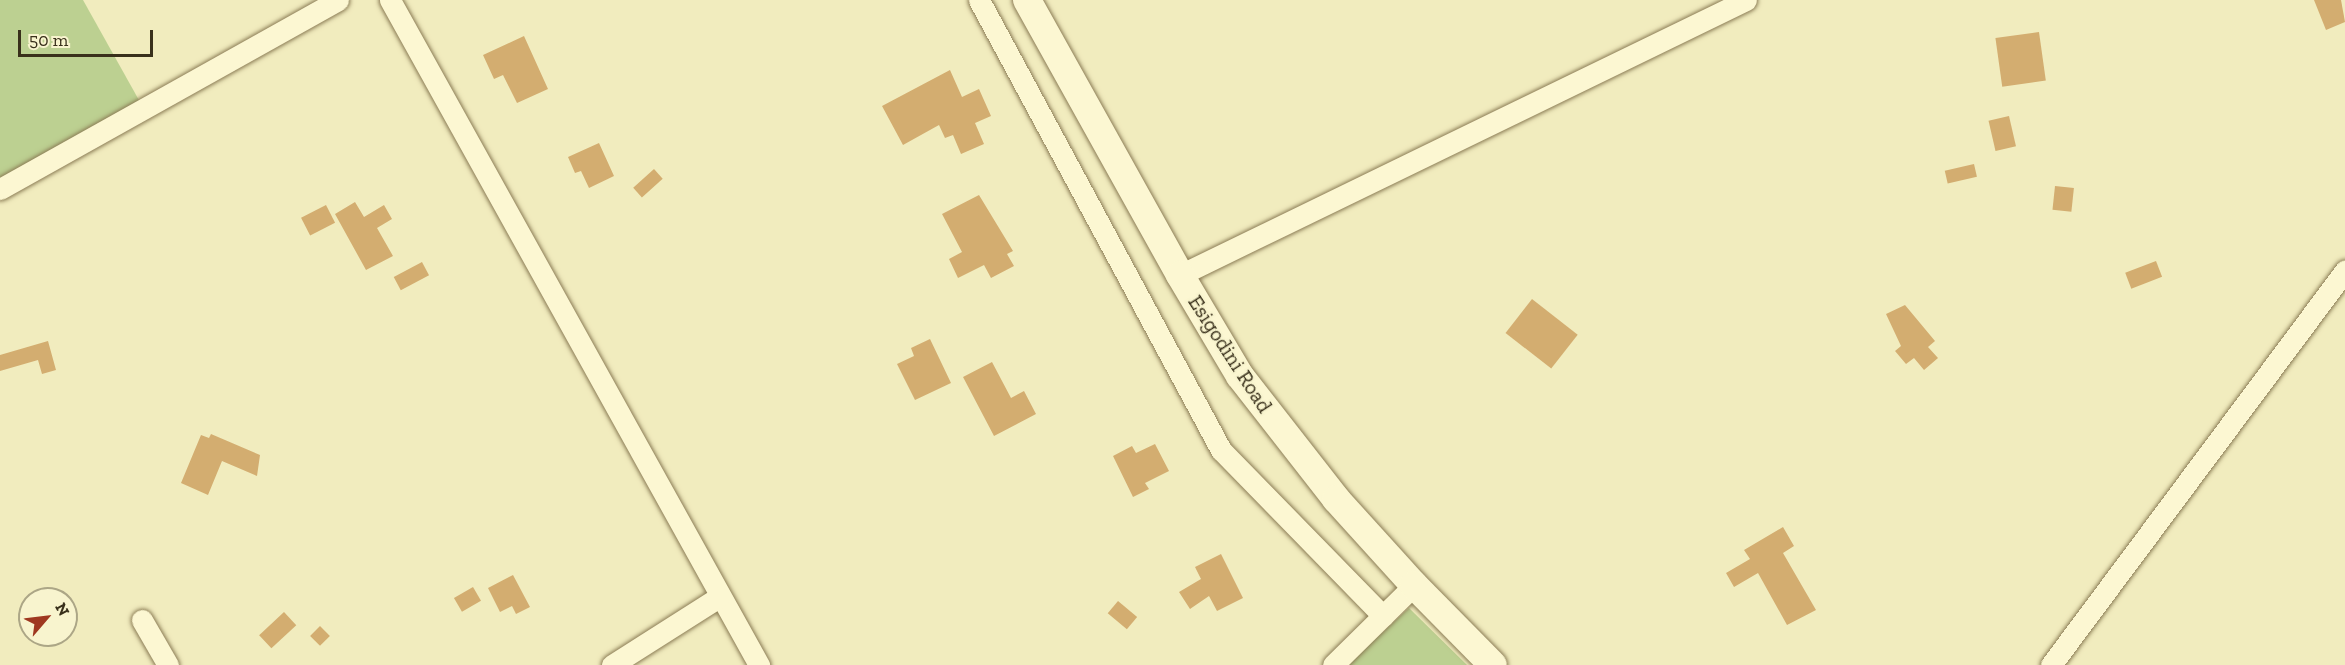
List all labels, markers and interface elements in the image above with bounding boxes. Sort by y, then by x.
scale bar [21,18,156,56]
text: 50 m [29,29,68,51]
street label: Esigodini Road [1183,291,1277,417]
north arrow [18,587,78,647]
text: N [51,599,74,619]

